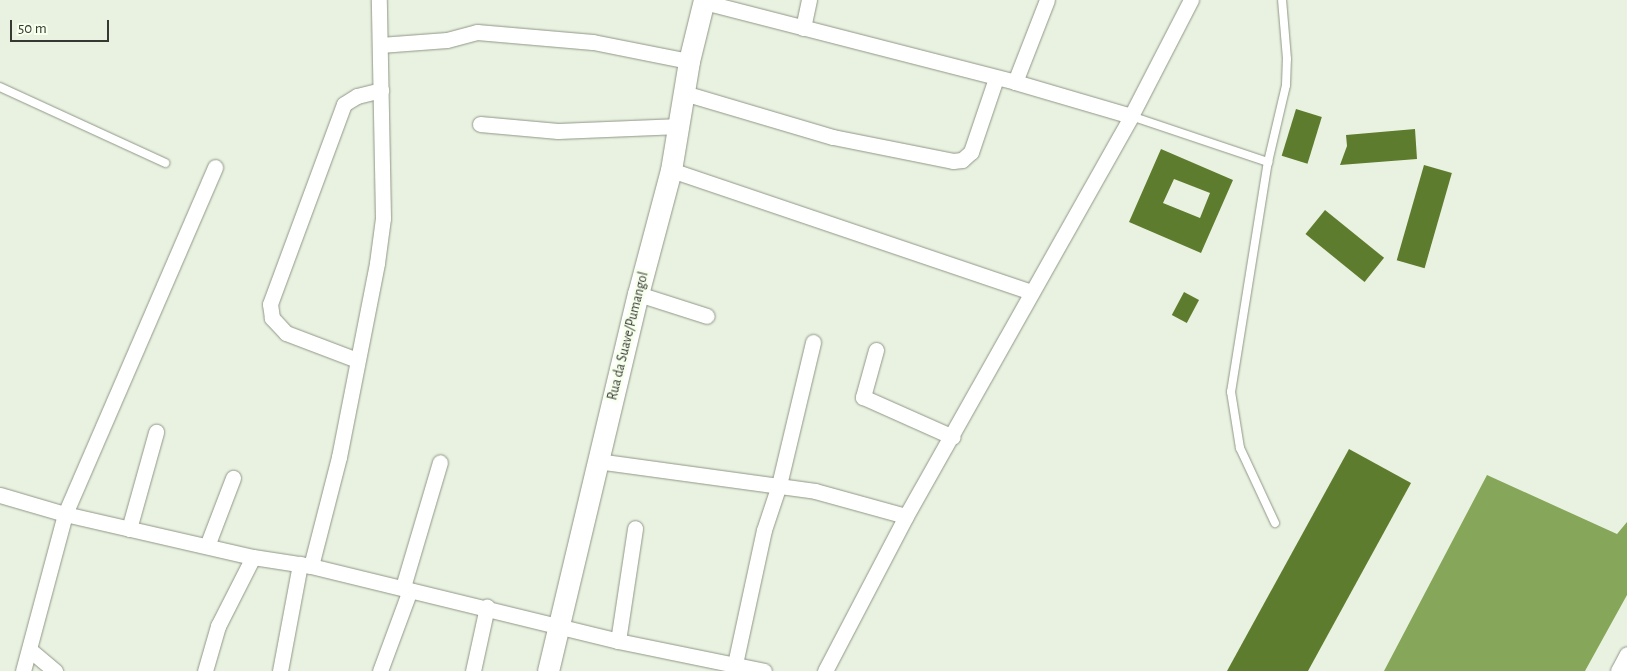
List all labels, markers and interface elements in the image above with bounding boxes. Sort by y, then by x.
scale bar [12,10,111,42]
text: 50 m [18,21,47,36]
street label: Rua da Suave/Pumangol [604,270,652,402]

